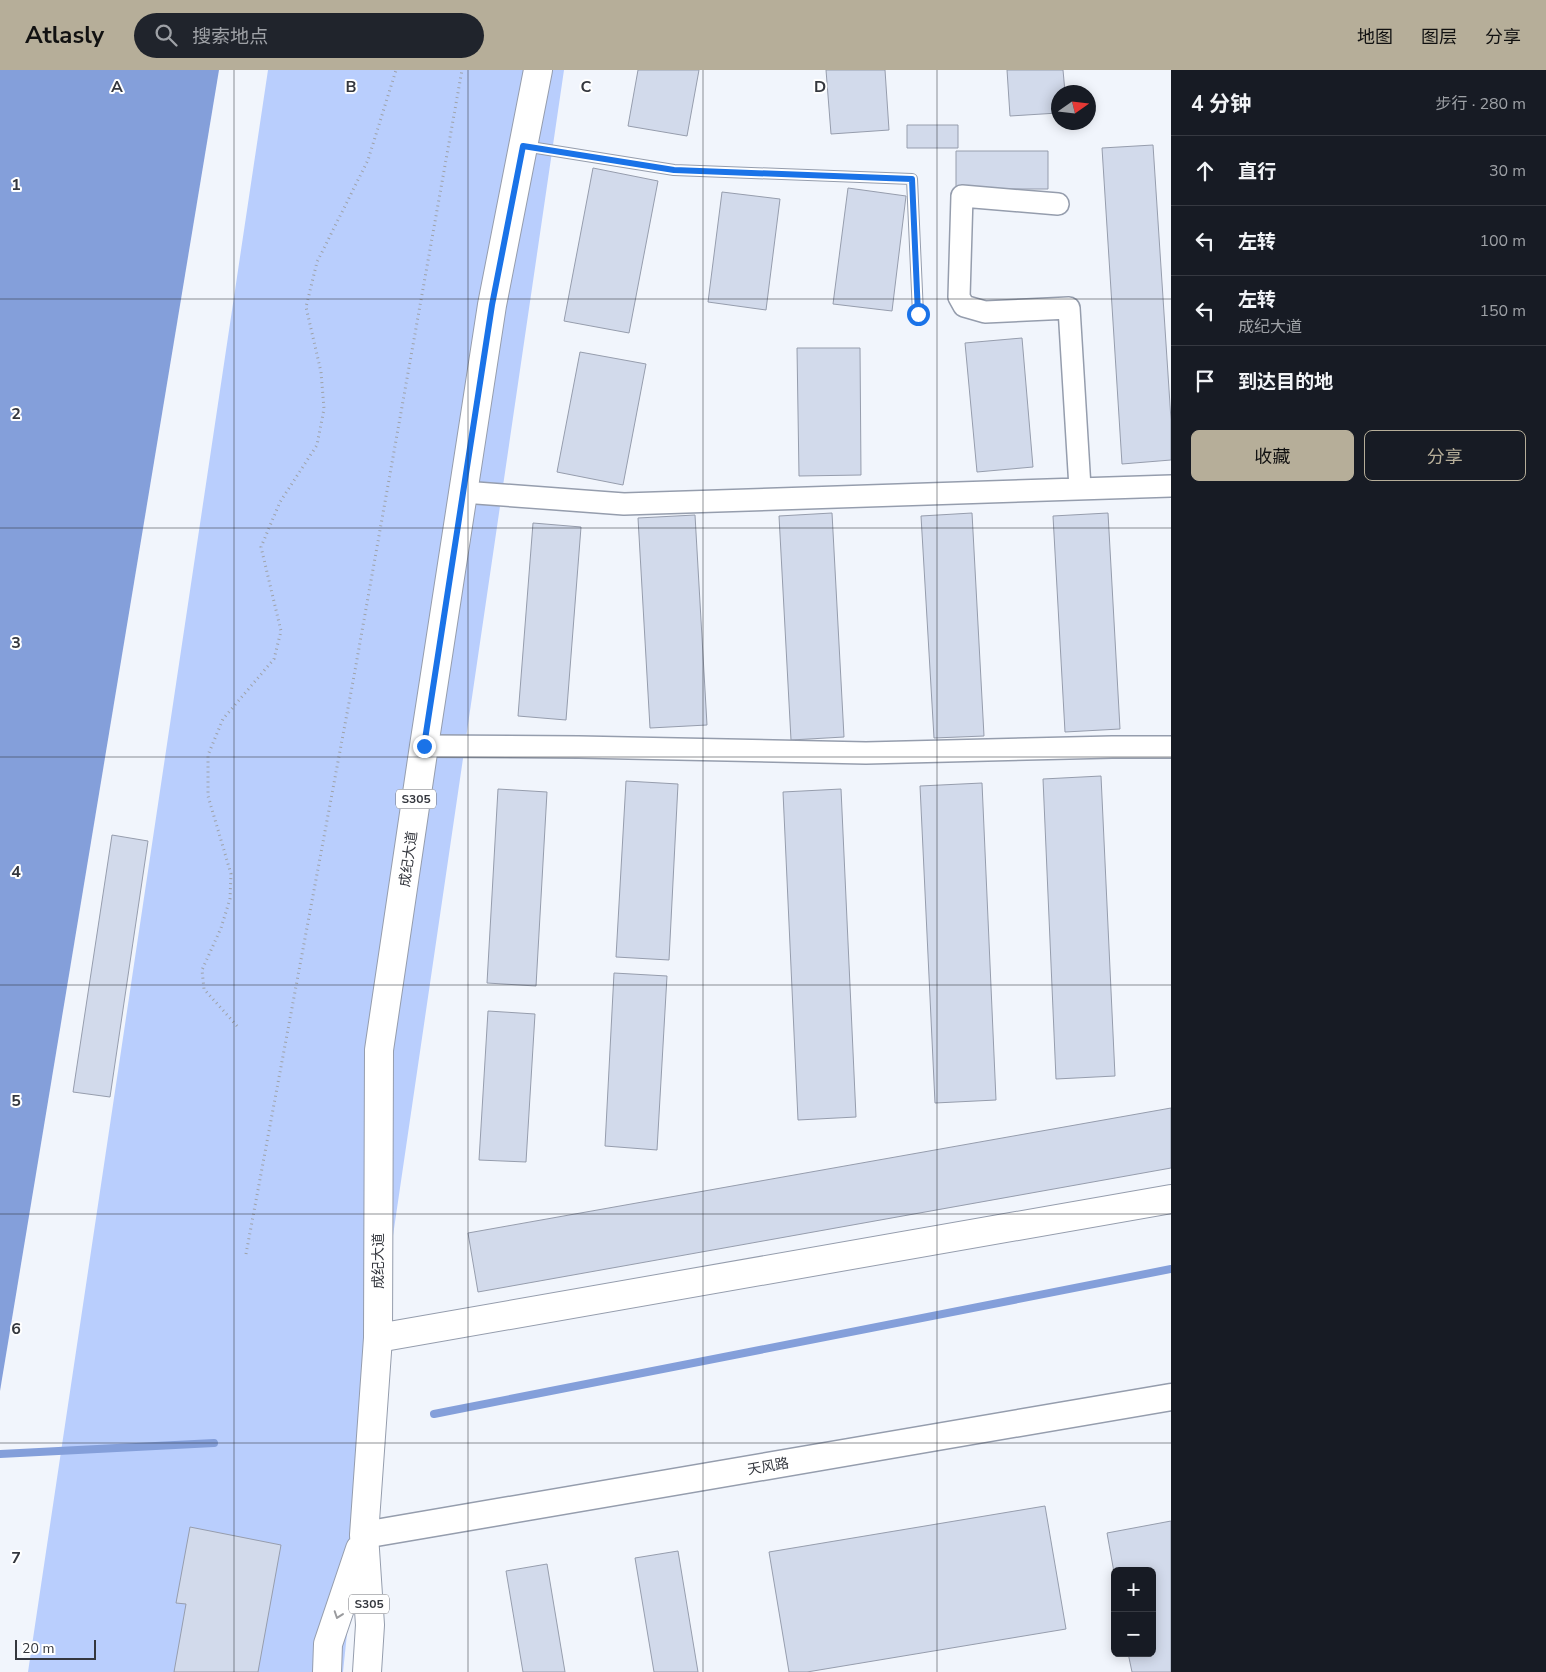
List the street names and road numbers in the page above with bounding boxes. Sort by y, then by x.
road number: S305 [396,790,436,809]
street label: 成纪大道 [395,830,422,888]
street label: 成纪大道 [369,1233,388,1289]
street label: 天风路 [746,1453,790,1479]
road number: S305 [349,1595,389,1614]

